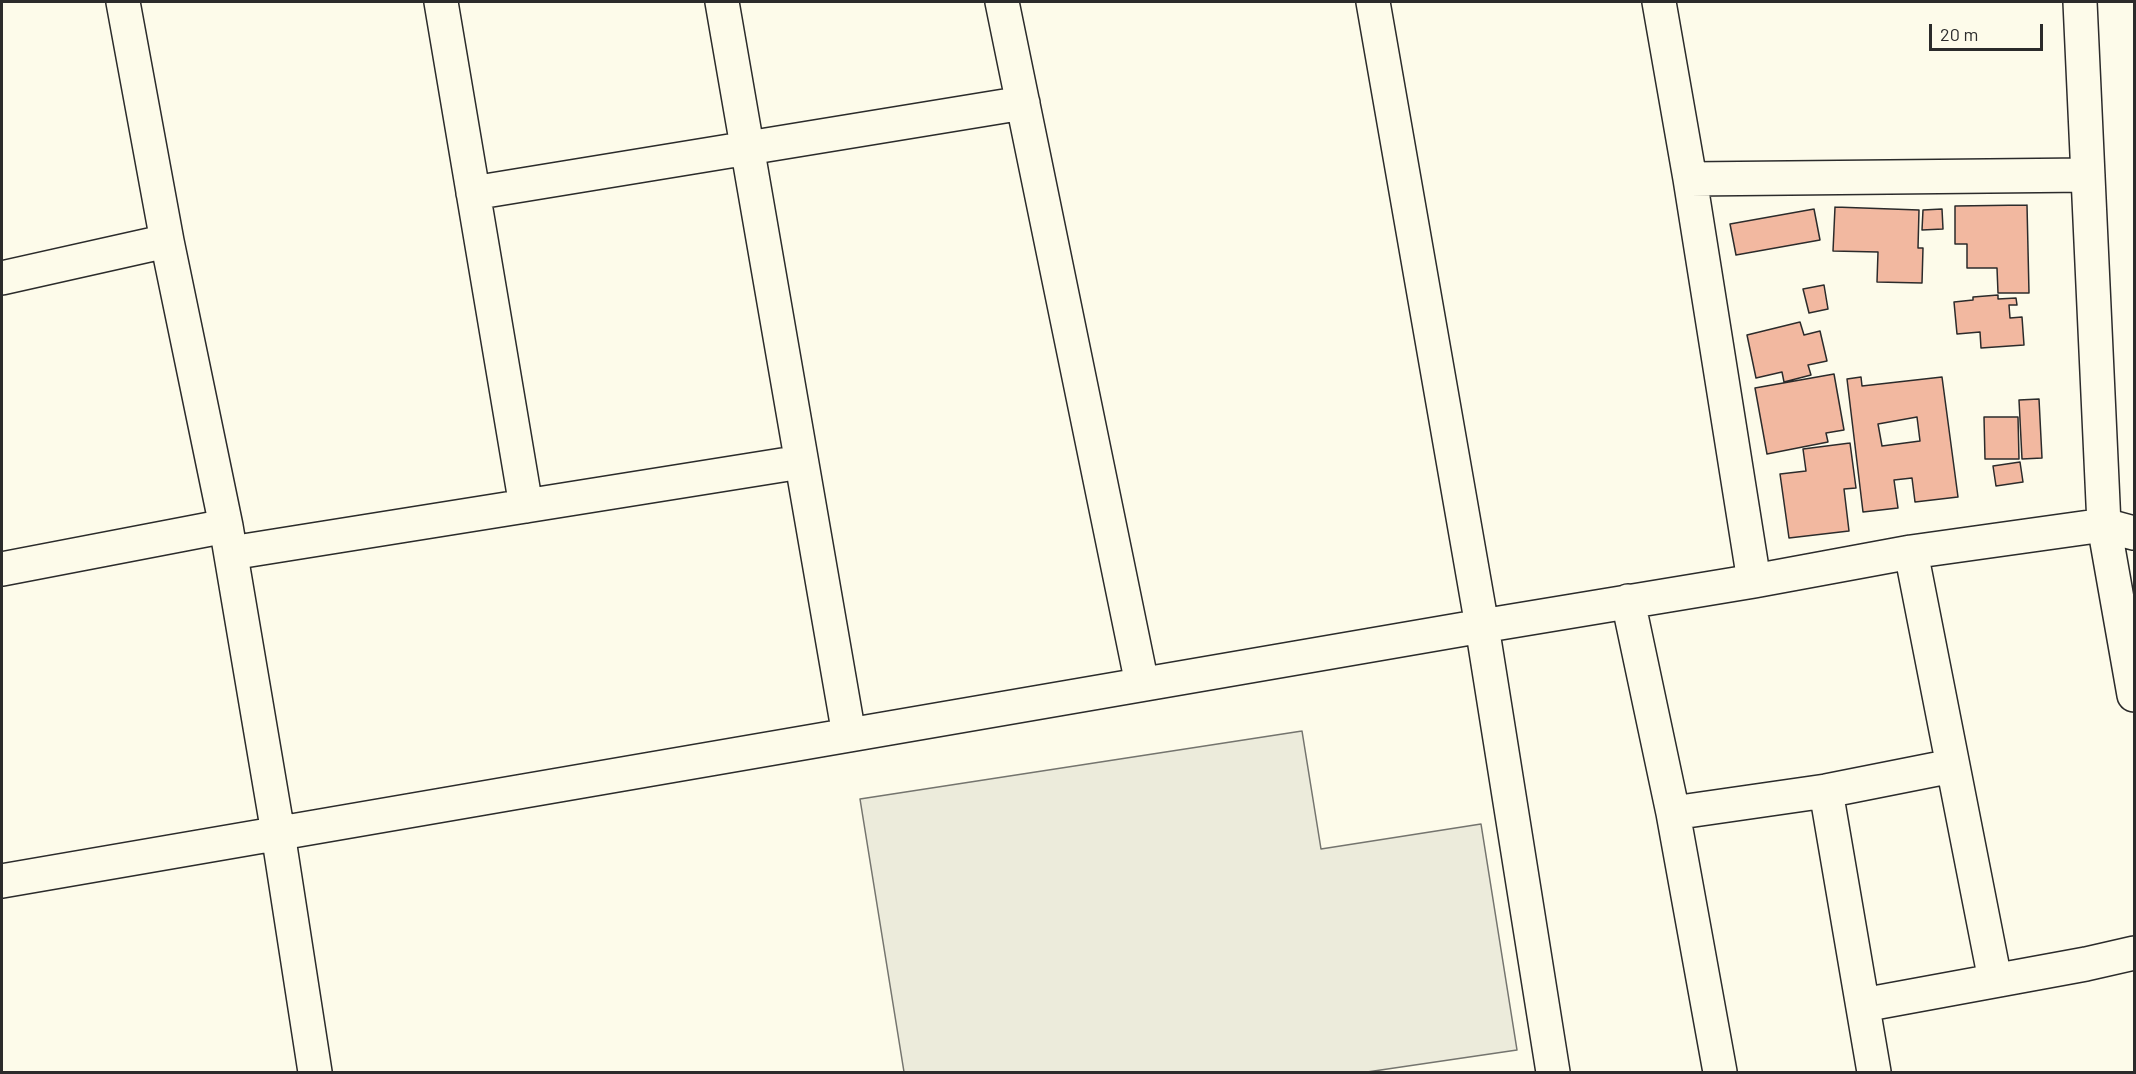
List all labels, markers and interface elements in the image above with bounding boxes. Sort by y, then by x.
scale bar [1932,12,2046,50]
text: 20 m [1940,23,1978,45]

